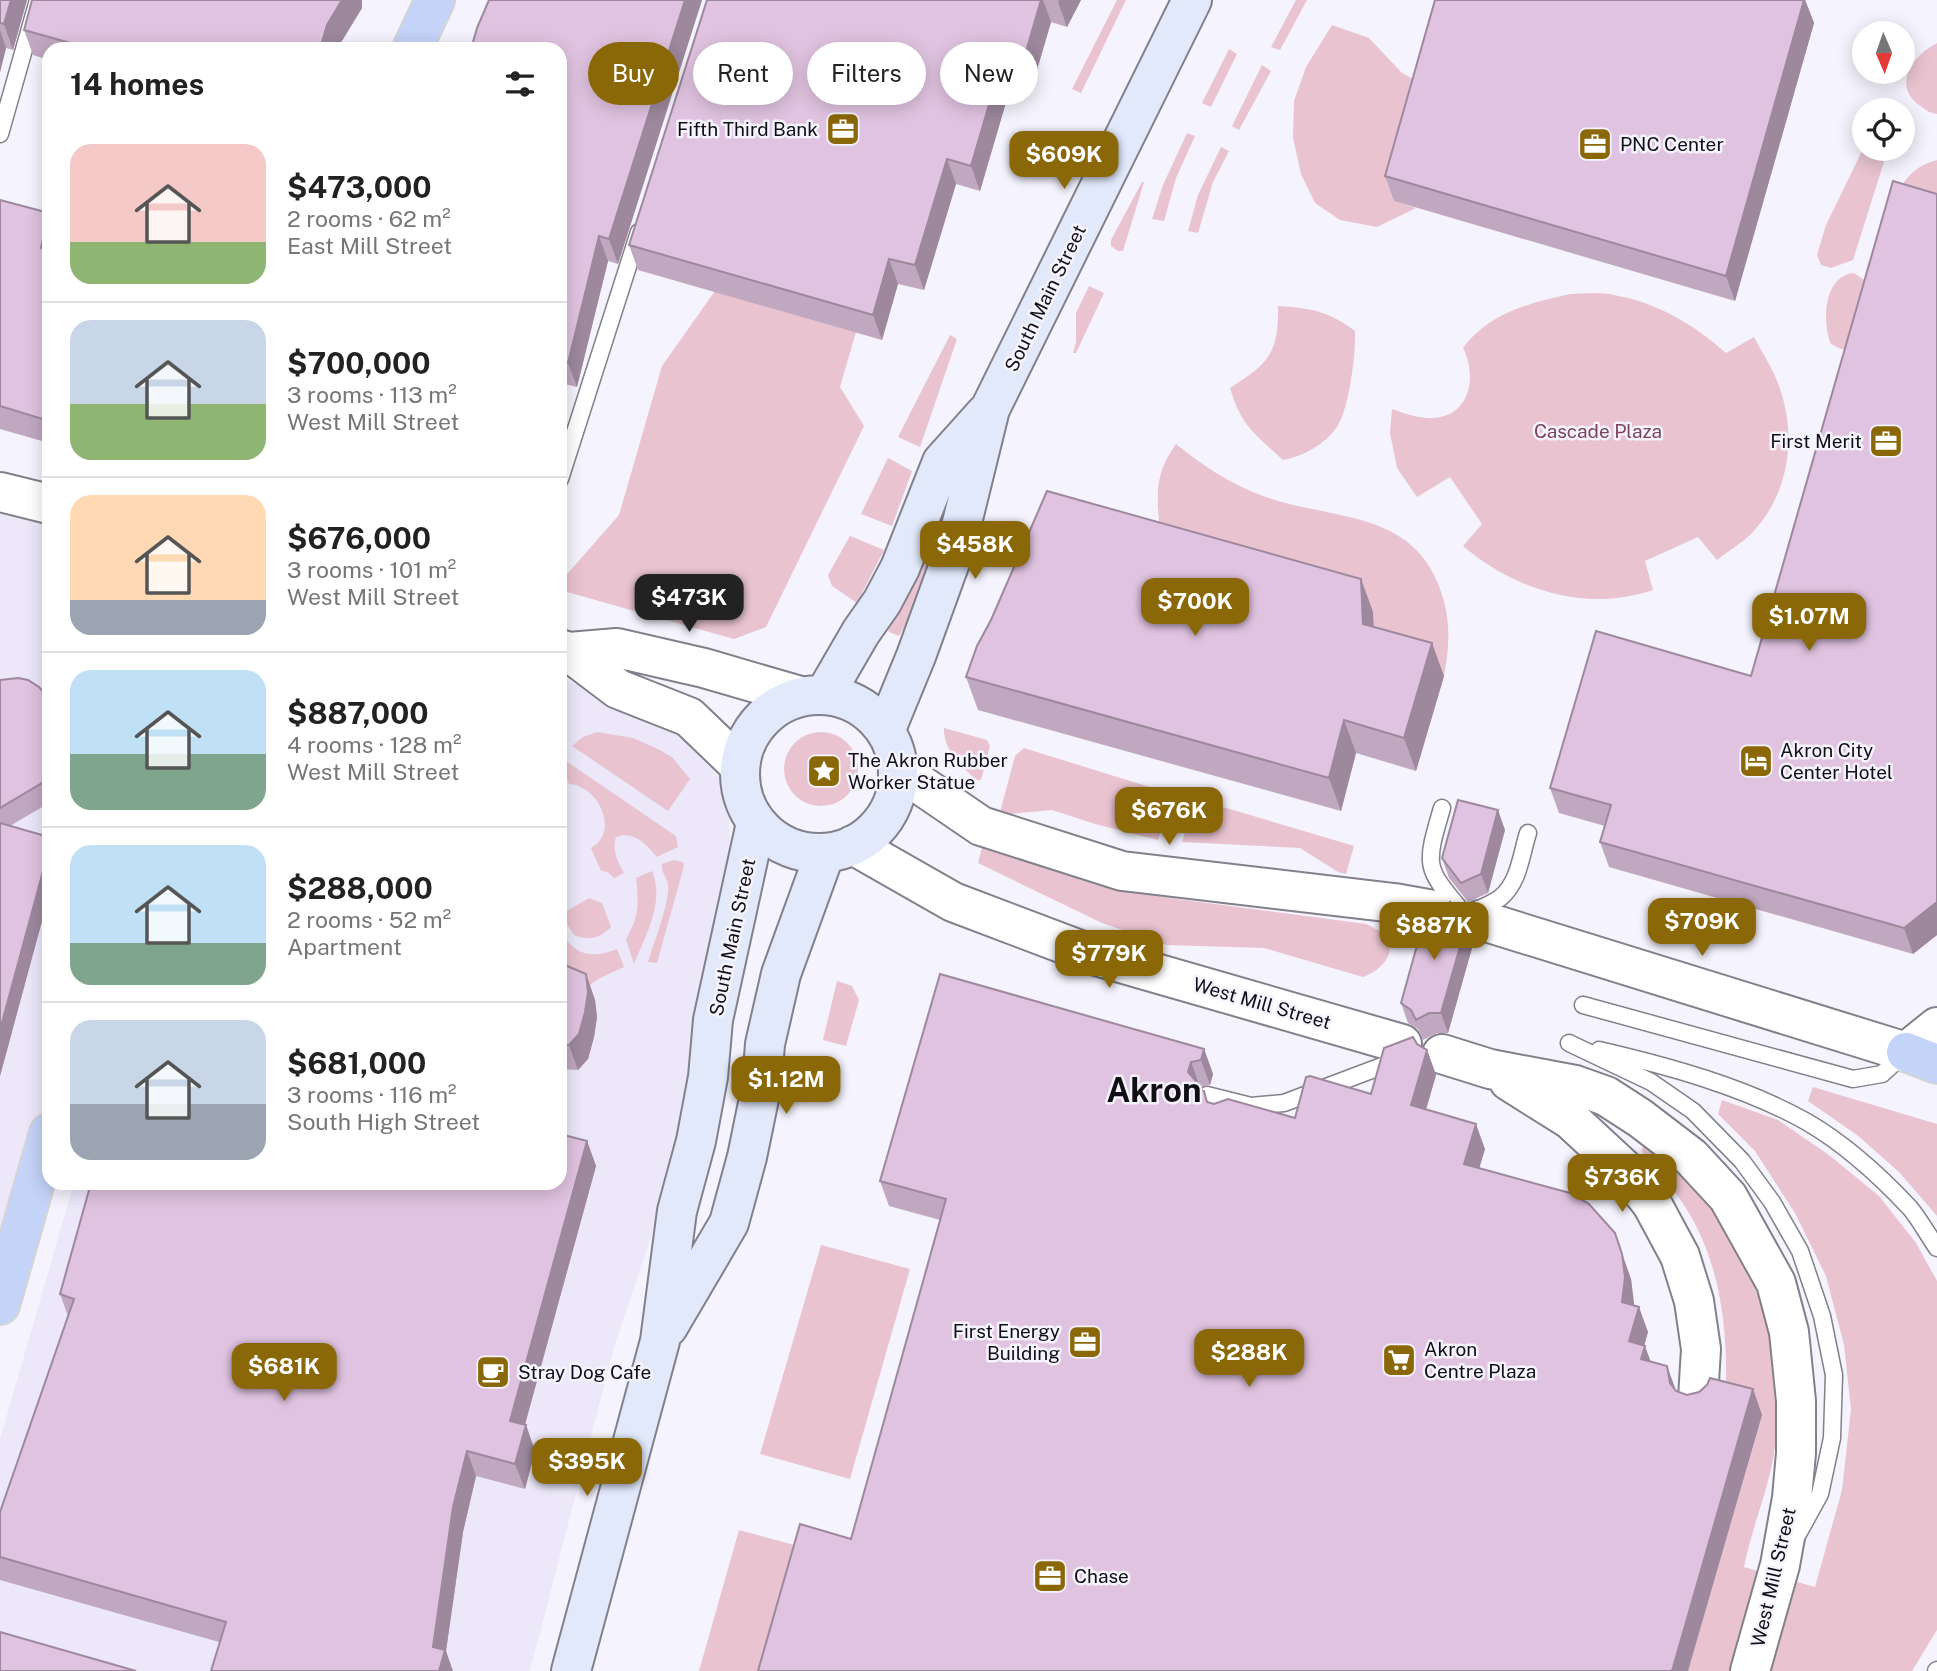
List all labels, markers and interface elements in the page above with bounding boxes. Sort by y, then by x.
north arrow [1852,21,1914,84]
map controls [1852,21,1915,161]
chip: Buy [588,42,679,105]
chip: Rent [693,42,793,105]
chip: Filters [807,42,926,105]
chip: New [940,42,1038,105]
icon: filters [501,65,539,103]
text: 14 homes [70,66,204,102]
button: locate [1852,98,1915,161]
office icon: Fifth Third Bank [824,110,862,148]
place label: Fifth Third Bank [677,118,818,140]
office icon: PNC Center [1576,125,1614,163]
pin: $609K [1015,132,1113,191]
place label: PNC Center [1620,133,1724,155]
text: $609K [1025,140,1103,167]
text: $473,000 [287,169,432,205]
icon: home [126,172,210,256]
text: 2 rooms · 62 m² [287,205,451,232]
street label: South Main Street [1000,221,1090,375]
text: East Mill Street [287,232,452,259]
text: $700,000 [287,345,431,381]
icon: home [126,348,210,432]
text: 3 rooms · 113 m² [287,381,457,408]
text: West Mill Street [287,408,459,435]
park label: Cascade Plaza [1534,420,1662,442]
office icon: First Merit [1867,422,1905,460]
place label: First Merit [1770,430,1862,452]
text: $676,000 [287,520,431,556]
pin: $458K [926,522,1024,581]
icon: home [126,523,210,607]
text: $458K [936,530,1014,557]
text: 3 rooms · 101 m² [287,556,456,583]
pin: $473K [640,574,738,634]
pin: $700K [1146,578,1244,638]
text: West Mill Street [287,583,459,610]
text: $473K [651,583,727,610]
text: $700K [1157,587,1233,614]
pin: $1.07M [1752,594,1866,653]
text: $1.07M [1768,602,1850,629]
text: $887,000 [287,695,429,731]
icon: home [126,698,210,782]
text: 4 rooms · 128 m² [287,731,461,758]
place label: Akron City Center Hotel [1780,739,1893,783]
hotel icon: Akron City Center Hotel [1737,742,1775,780]
place label: The Akron Rubber Worker Statue [848,749,1008,793]
place icon: The Akron Rubber Worker Statue [805,752,843,790]
text: West Mill Street [287,758,459,785]
pin: $676K [1120,788,1218,847]
text: $676K [1131,796,1207,823]
street label: South Main Street [705,856,759,1018]
text: $288,000 [287,870,433,906]
icon: home [126,873,210,957]
pin: $709K [1653,898,1751,958]
pin: $887K [1385,902,1483,962]
text: 2 rooms · 52 m² [287,906,451,933]
text: $709K [1664,907,1740,934]
text: $887K [1396,911,1472,938]
pin: $779K [1060,930,1158,990]
text: Apartment [287,933,402,960]
text: $779K [1071,939,1147,966]
street label: West Mill Street [1191,973,1333,1033]
text: $681,000 [287,1045,426,1081]
icon: home [126,1048,210,1132]
pin: $1.12M [729,1056,843,1116]
text: $1.12M [747,1065,825,1092]
district label: Akron [1106,1071,1202,1109]
text: 3 rooms · 116 m² [287,1081,457,1108]
text: South High Street [287,1108,480,1135]
pin: $736K [1573,1154,1671,1214]
text: $736K [1584,1163,1660,1190]
place label: First Energy Building [953,1320,1060,1364]
office icon: First Energy Building [1066,1323,1104,1361]
pin: $288K [1200,1330,1298,1389]
text: $288K [1210,1338,1288,1365]
place label: Akron Centre Plaza [1424,1338,1536,1382]
supermarket icon: Akron Centre Plaza [1380,1341,1418,1379]
pin: $681K [235,1344,333,1403]
text: $681K [248,1352,320,1379]
cafe icon: Stray Dog Cafe [474,1353,512,1391]
place label: Stray Dog Cafe [518,1361,651,1383]
pin: $395K [538,1438,636,1498]
text: $395K [548,1447,626,1474]
street label: West Mill Street [1746,1505,1800,1649]
office icon: Chase [1031,1557,1069,1595]
place label: Chase [1074,1565,1129,1587]

